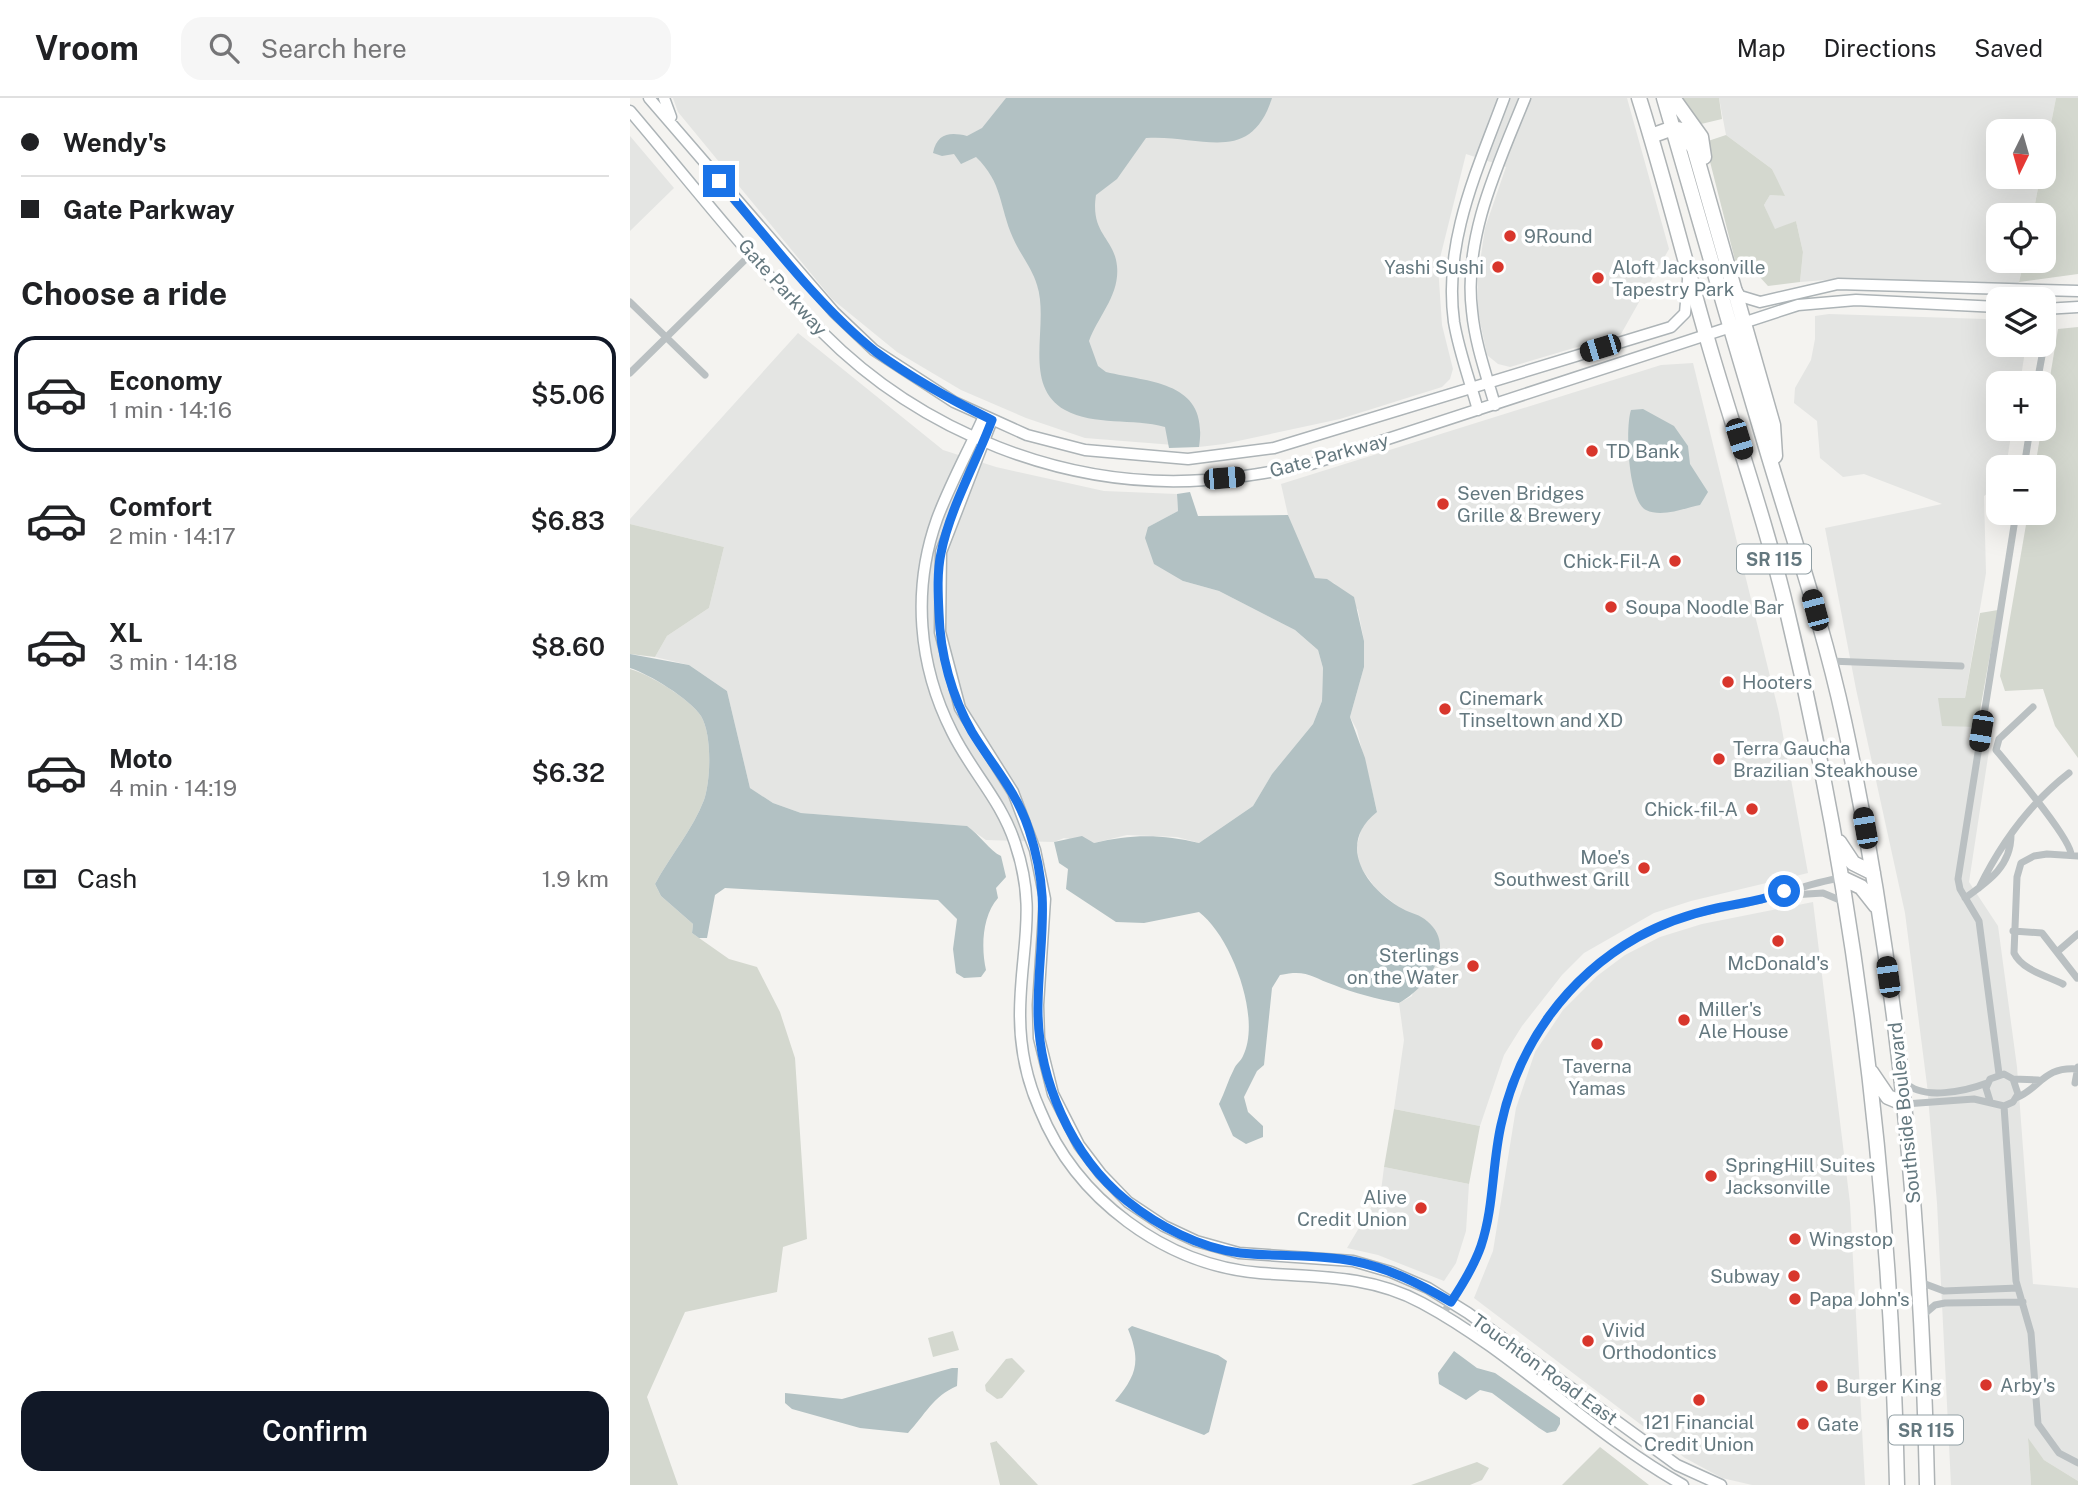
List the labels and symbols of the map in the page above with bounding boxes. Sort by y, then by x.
north arrow [1986,119,2056,189]
route end [703,165,735,197]
place label: 9Round [1524,225,1593,247]
marker: 9Round [1502,228,1518,244]
street label: Gate Parkway [734,234,832,340]
place label: Yashi Sushi [1384,256,1484,278]
place label: Aloft Jacksonville Tapestry Park [1612,256,1766,300]
marker: Yashi Sushi [1490,259,1506,275]
marker: Aloft Jacksonville Tapestry Park [1590,270,1606,286]
car [1577,332,1624,364]
car [1723,416,1756,462]
street label: Gate Parkway [1267,429,1391,481]
place label: TD Bank [1606,440,1680,462]
marker: TD Bank [1584,443,1600,459]
car [1203,466,1246,490]
place label: Seven Bridges Grille & Brewery [1457,482,1601,526]
marker: Seven Bridges Grille & Brewery [1435,496,1451,512]
road number: SR 115 [1737,545,1811,574]
place label: Chick-Fil-A [1563,550,1661,572]
marker: Chick-Fil-A [1667,553,1683,569]
car [1800,587,1831,633]
place label: Soupa Noodle Bar [1625,596,1784,618]
marker: Soupa Noodle Bar [1603,599,1619,615]
place label: Hooters [1742,671,1812,693]
marker: Hooters [1720,674,1736,690]
place label: Cinemark Tinseltown and XD [1459,687,1623,731]
marker: Cinemark Tinseltown and XD [1437,701,1453,717]
car [1968,709,1995,753]
place label: Terra Gaucha Brazilian Steakhouse [1733,737,1918,781]
marker: Terra Gaucha Brazilian Steakhouse [1711,751,1727,767]
place label: Chick-fil-A [1644,798,1738,820]
marker: Chick-fil-A [1744,801,1760,817]
car [1852,805,1879,851]
place label: Moe's Southwest Grill [1493,846,1630,890]
marker: Moe's Southwest Grill [1636,860,1652,876]
route start [1768,875,1800,907]
marker: McDonald's [1770,933,1786,949]
place label: Sterlings on the Water [1347,944,1459,988]
place label: McDonald's [1727,952,1829,974]
car [1875,955,1902,999]
marker: Sterlings on the Water [1465,958,1481,974]
place label: Miller's Ale House [1698,998,1789,1042]
marker: Miller's Ale House [1676,1012,1692,1028]
street label: Southside Boulevard [1884,1021,1924,1205]
marker: Taverna Yamas [1589,1036,1605,1052]
place label: Taverna Yamas [1562,1055,1632,1099]
place label: SpringHill Suites Jacksonville [1725,1154,1875,1198]
marker: SpringHill Suites Jacksonville [1703,1168,1719,1184]
place label: Alive Credit Union [1297,1186,1407,1230]
marker: Alive Credit Union [1413,1200,1429,1216]
place label: Wingstop [1809,1228,1893,1250]
marker: Wingstop [1787,1231,1803,1247]
place label: Subway [1710,1265,1780,1287]
marker: Subway [1786,1268,1802,1284]
place label: Papa John's [1809,1288,1910,1310]
marker: Papa John's [1787,1291,1803,1307]
street label: Touchton Road East [1468,1309,1622,1429]
place label: Vivid Orthodontics [1602,1319,1717,1363]
marker: Vivid Orthodontics [1580,1333,1596,1349]
place label: Arby's [2000,1374,2055,1396]
place label: Burger King [1836,1375,1942,1397]
marker: Arby's [1978,1377,1994,1393]
marker: Burger King [1814,1378,1830,1394]
marker: 121 Financial Credit Union [1691,1392,1707,1408]
place label: 121 Financial Credit Union [1643,1411,1755,1455]
place label: Gate [1817,1413,1859,1435]
road number: SR 115 [1889,1415,1963,1444]
marker: Gate [1795,1416,1811,1432]

